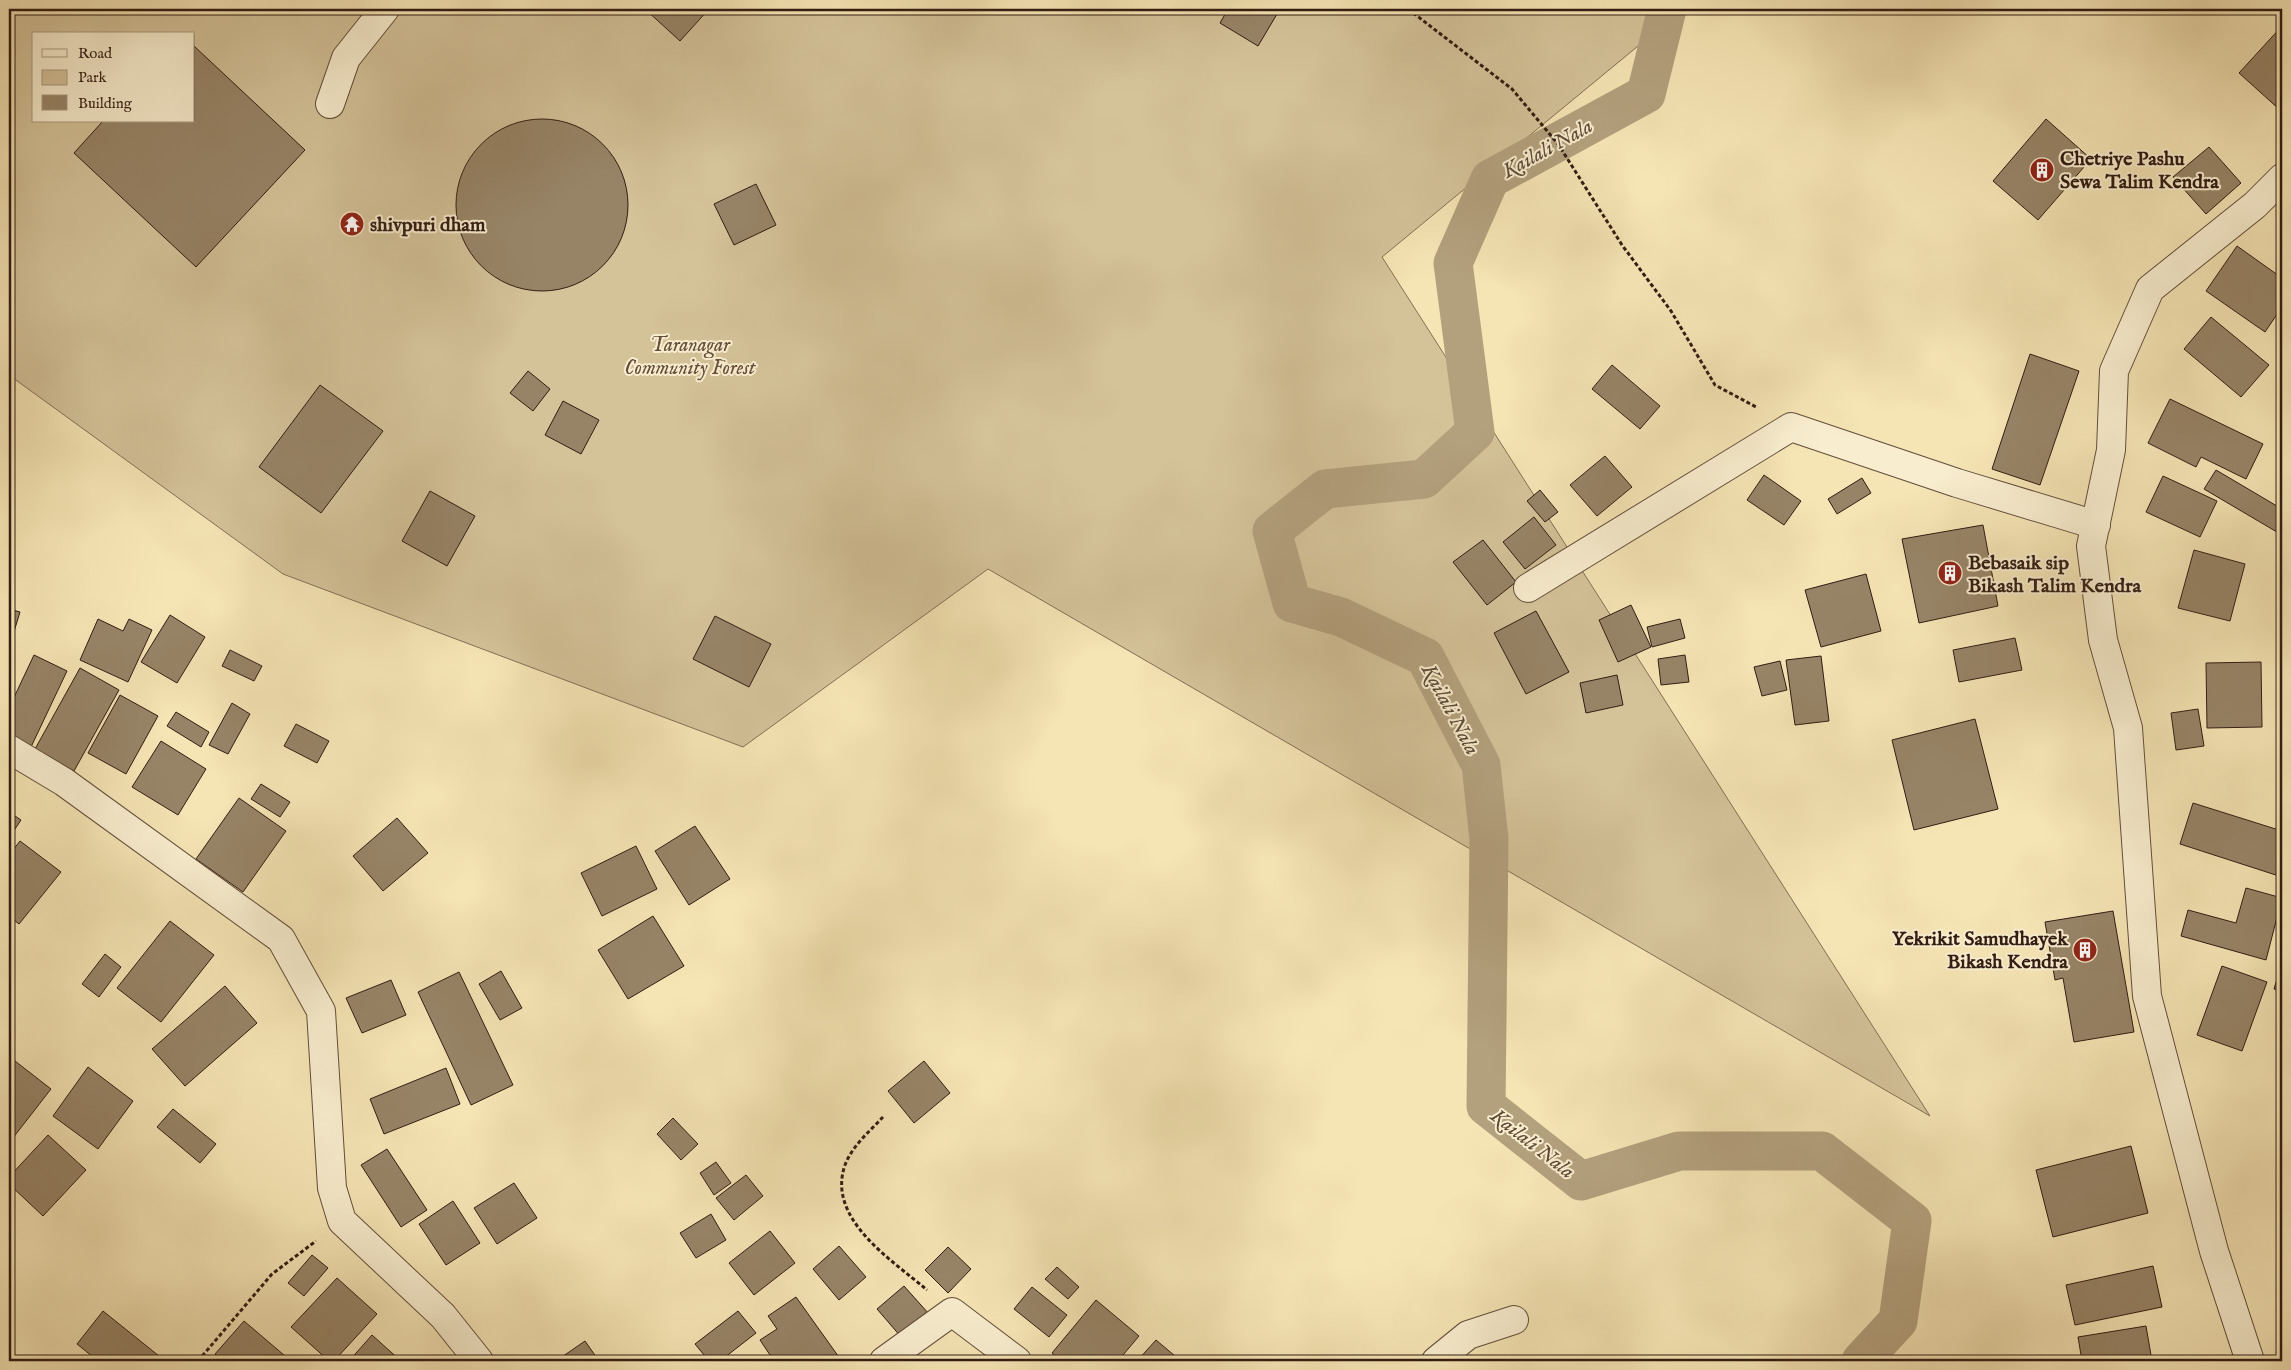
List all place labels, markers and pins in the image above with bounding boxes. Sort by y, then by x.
place label: Chetriye Pashu Sewa Talim Kendra [2060,147,2219,195]
building icon: Chetriye Pashu Sewa Talim Kendra [2029,157,2055,183]
temple icon: shivpuri dham [339,211,365,237]
place label: shivpuri dham [370,213,486,238]
place label: Bebasaik sip Bikash Talim Kendra [1968,551,2142,599]
building icon: Bebasaik sip Bikash Talim Kendra [1937,560,1963,586]
place label: Yekrikit Samudhayek Bikash Kendra [1892,927,2069,975]
building icon: Yekrikit Samudhayek Bikash Kendra [2072,937,2098,963]

